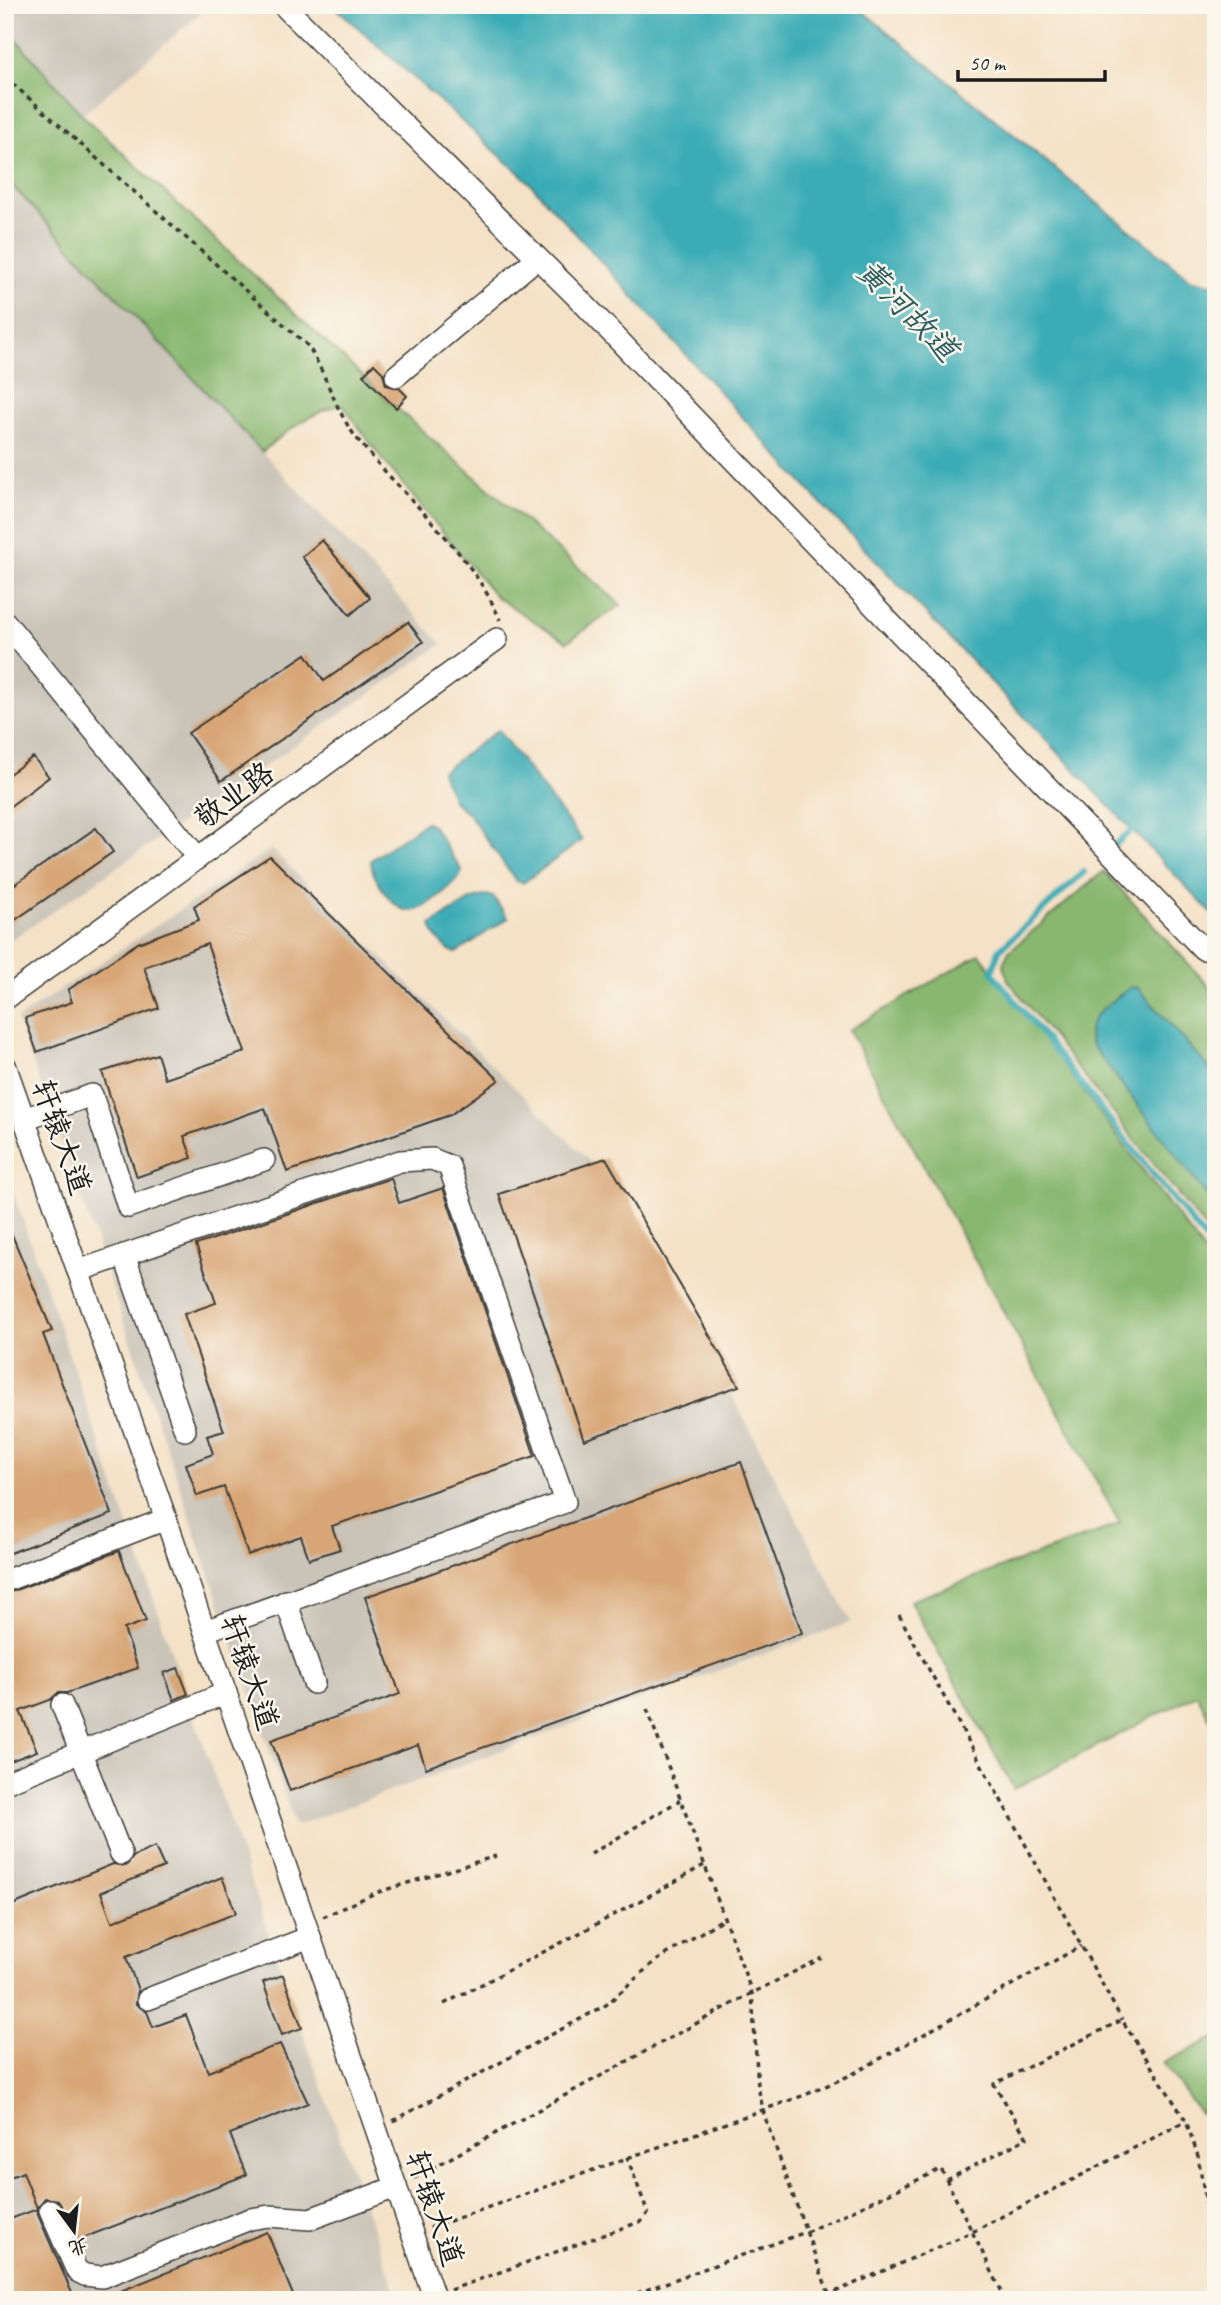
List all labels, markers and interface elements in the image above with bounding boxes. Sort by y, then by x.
scale bar [958,38,1106,82]
text: 50 m [969,50,1007,76]
water label: 黄河故道 [848,251,970,372]
street label: 敬业路 [186,753,282,837]
street label: 轩辕大道 [24,1074,100,1200]
street label: 轩辕大道 [213,1609,287,1735]
street label: 轩辕大道 [398,2145,472,2271]
north arrow [38,2196,108,2266]
text: 北 [66,2232,90,2261]

